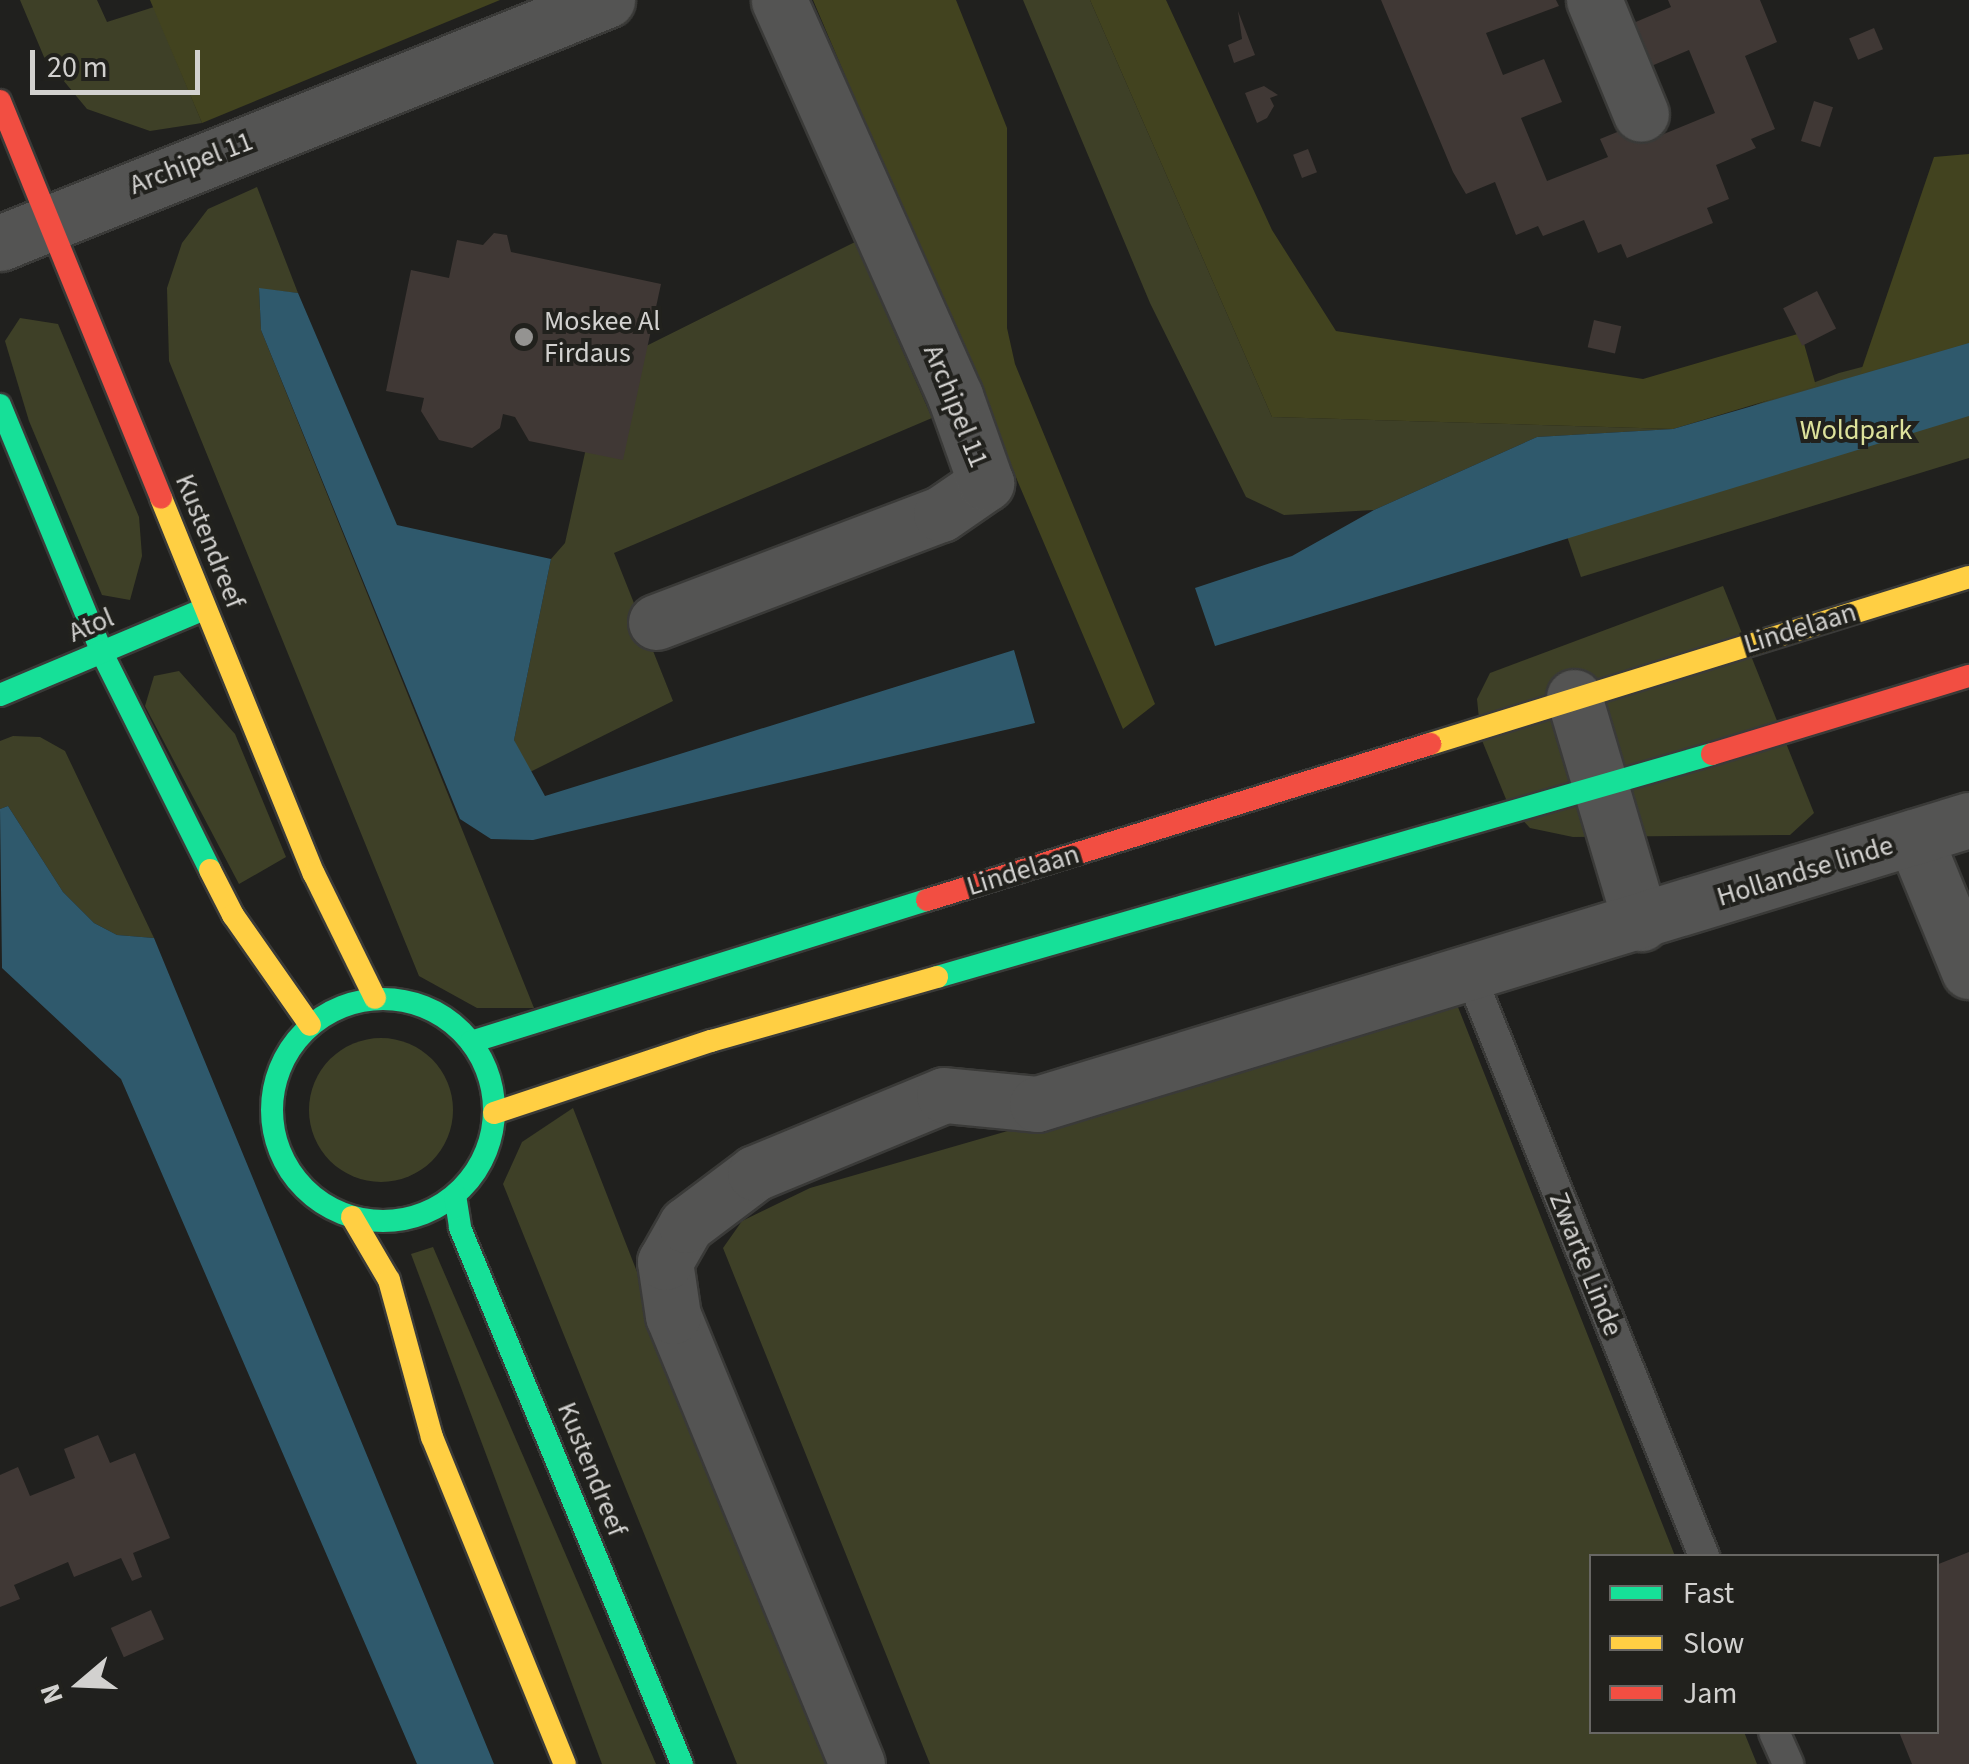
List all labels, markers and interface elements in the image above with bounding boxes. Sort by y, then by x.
scale bar [35,30,205,92]
text: 20 m [47,46,108,89]
street label: Archipel 11 [125,124,257,202]
place label: Moskee Al Firdaus [544,304,660,370]
marker: Moskee Al Firdaus [513,326,535,348]
street label: Archipel 11 [916,340,996,472]
park label: Woldpark [1800,413,1912,447]
street label: Kustendreef [168,469,252,613]
street label: Lindelaan [1740,595,1860,661]
street label: Atol [63,601,119,649]
street label: Hollandse linde [1713,828,1897,914]
street label: Lindelaan [963,837,1083,903]
street label: Zwarte Linde [1542,1187,1630,1341]
street label: Kustendreef [550,1397,634,1541]
legend [1589,1554,1939,1734]
text: Fast [1683,1572,1734,1615]
text: Slow [1683,1622,1744,1665]
north arrow [30,1634,130,1734]
text: Jam [1683,1672,1737,1715]
text: N [30,1678,74,1709]

